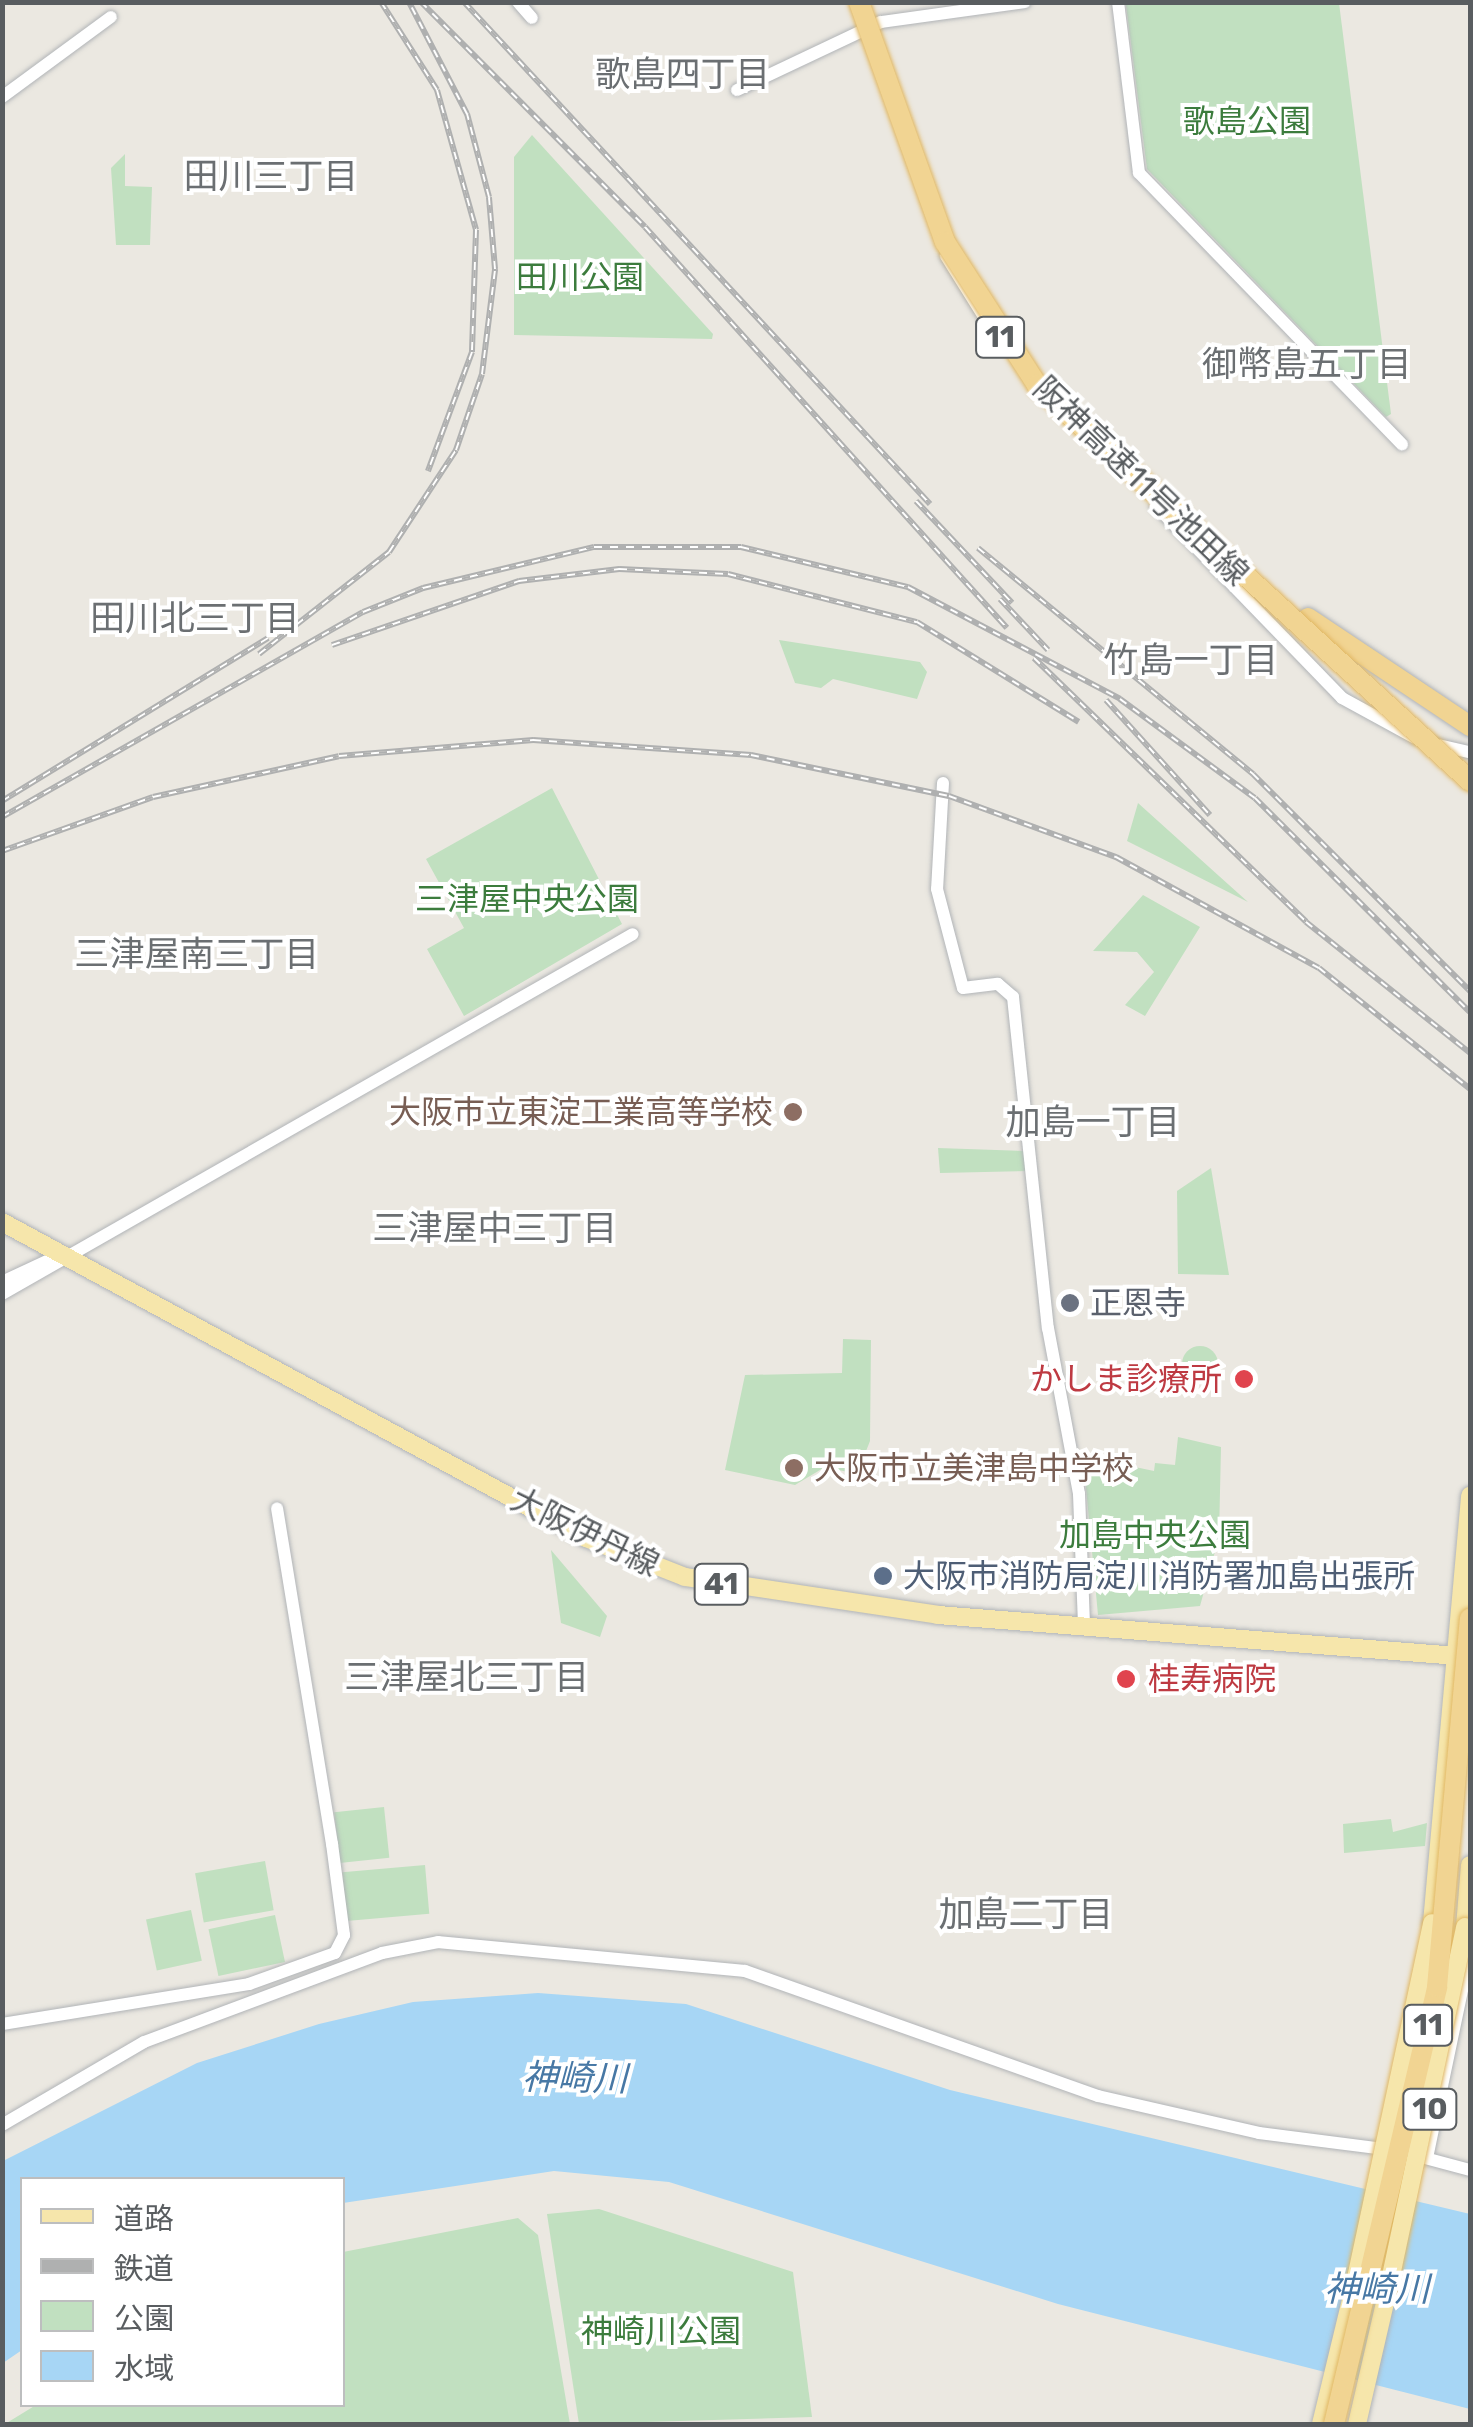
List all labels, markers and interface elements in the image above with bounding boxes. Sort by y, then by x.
district label: 歌島四丁目 [596,53,770,95]
park label: 歌島公園 [1183,102,1311,140]
district label: 田川三丁目 [184,155,358,197]
park label: 田川公園 [516,258,644,296]
road number: 11 [975,312,1025,362]
district label: 御幣島五丁目 [1202,343,1412,385]
street label: 阪神高速11号池田線 [1026,369,1256,593]
district label: 田川北三丁目 [90,597,300,639]
district label: 竹島一丁目 [1104,639,1278,681]
park label: 三津屋中央公園 [415,880,639,918]
district label: 三津屋南三丁目 [75,933,319,975]
place label: 大阪市立東淀工業高等学校 [389,1093,773,1131]
marker: 大阪市立東淀工業高等学校 [782,1101,804,1123]
district label: 加島一丁目 [1006,1101,1180,1143]
district label: 三津屋中三丁目 [373,1207,617,1249]
place label: 正恩寺 [1090,1284,1186,1322]
marker: 正恩寺 [1059,1292,1081,1314]
place label: かしま診療所 [1030,1360,1222,1398]
marker: かしま診療所 [1231,1366,1257,1392]
place label: 大阪市立美津島中学校 [814,1449,1134,1487]
marker: 大阪市立美津島中学校 [783,1457,805,1479]
street label: 大阪伊丹線 [505,1480,665,1584]
park label: 加島中央公園 [1059,1516,1251,1554]
place label: 大阪市消防局淀川消防署加島出張所 [903,1557,1415,1595]
road number: 41 [694,1559,748,1609]
marker: 大阪市消防局淀川消防署加島出張所 [872,1565,894,1587]
district label: 三津屋北三丁目 [345,1656,589,1698]
place label: 桂寿病院 [1148,1660,1276,1698]
marker: 桂寿病院 [1113,1666,1139,1692]
district label: 加島二丁目 [939,1893,1113,1935]
road number: 11 [1403,2000,1453,2050]
water label: 神崎川 [522,2056,628,2100]
road number: 10 [1400,2084,1460,2134]
legend [20,2177,345,2407]
text: 道路 [114,2201,174,2237]
text: 鉄道 [114,2251,174,2287]
water label: 神崎川 [1325,2268,1429,2310]
text: 公園 [114,2301,174,2337]
park label: 神崎川公園 [581,2312,741,2350]
text: 水域 [114,2351,174,2387]

